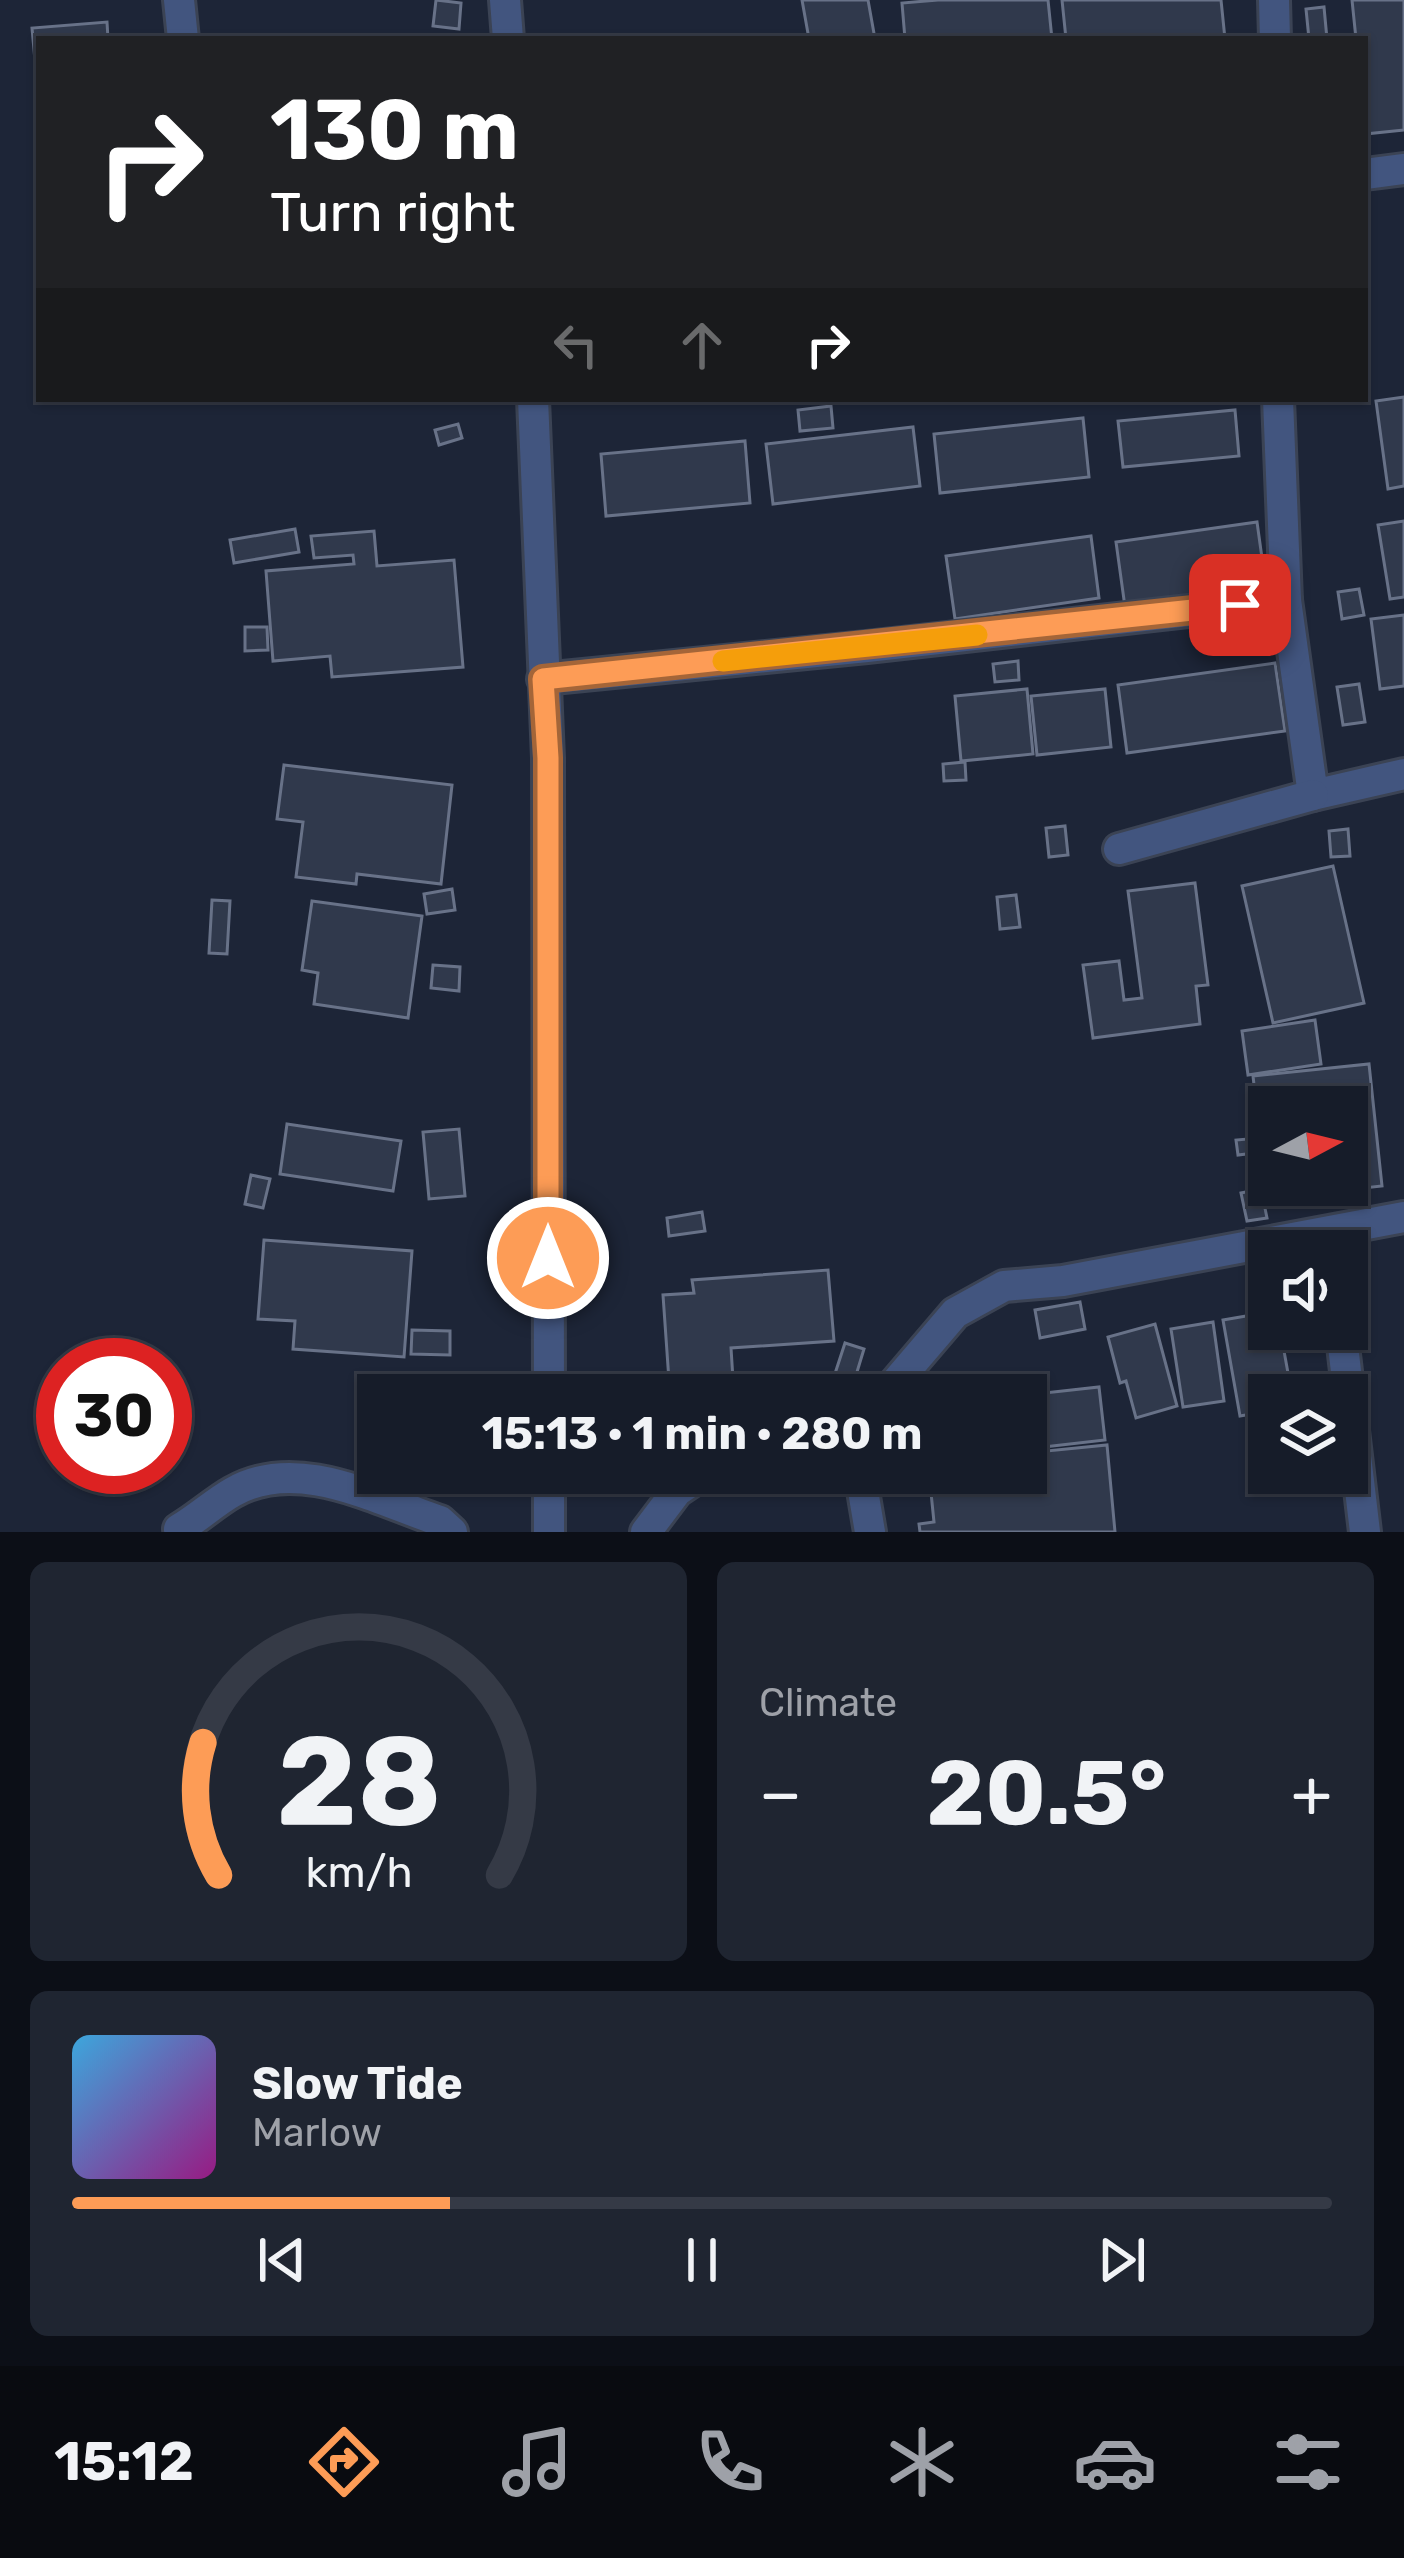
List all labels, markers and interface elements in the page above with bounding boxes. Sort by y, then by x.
text: 130 m [270,80,519,180]
icon: right [72,84,228,240]
text: Turn right [270,181,515,245]
icon: left [543,312,609,378]
icon: ahead [669,312,735,378]
icon: right [795,312,861,378]
pin [1189,554,1291,656]
icon: arrive [1207,572,1273,638]
north arrow [1248,1086,1368,1206]
map controls [1248,1086,1368,1494]
position arrow [485,1195,611,1321]
button: sound [1248,1230,1368,1350]
speed limit sign: 30 [36,1338,192,1494]
button: layers [1248,1374,1368,1494]
text: 15:13 · 1 min · 280 m [482,1407,922,1460]
text: Climate [759,1680,897,1726]
text: 28 [276,1707,441,1855]
text: 20.5° [927,1740,1166,1847]
text: − [759,1754,802,1833]
text: + [1291,1754,1332,1833]
text: km/h [305,1846,412,1897]
text: Slow Tide [252,2057,463,2110]
text: Marlow [252,2110,382,2156]
icon: previous [249,2227,315,2293]
icon: pause [669,2227,735,2293]
icon: next [1089,2227,1155,2293]
icon: directions [302,2420,386,2504]
icon: music [495,2420,579,2504]
icon: phone [688,2420,772,2504]
icon: climate [880,2420,964,2504]
icon: car [1073,2420,1157,2504]
icon: filters [1266,2420,1350,2504]
text: 15:12 [54,2430,194,2494]

